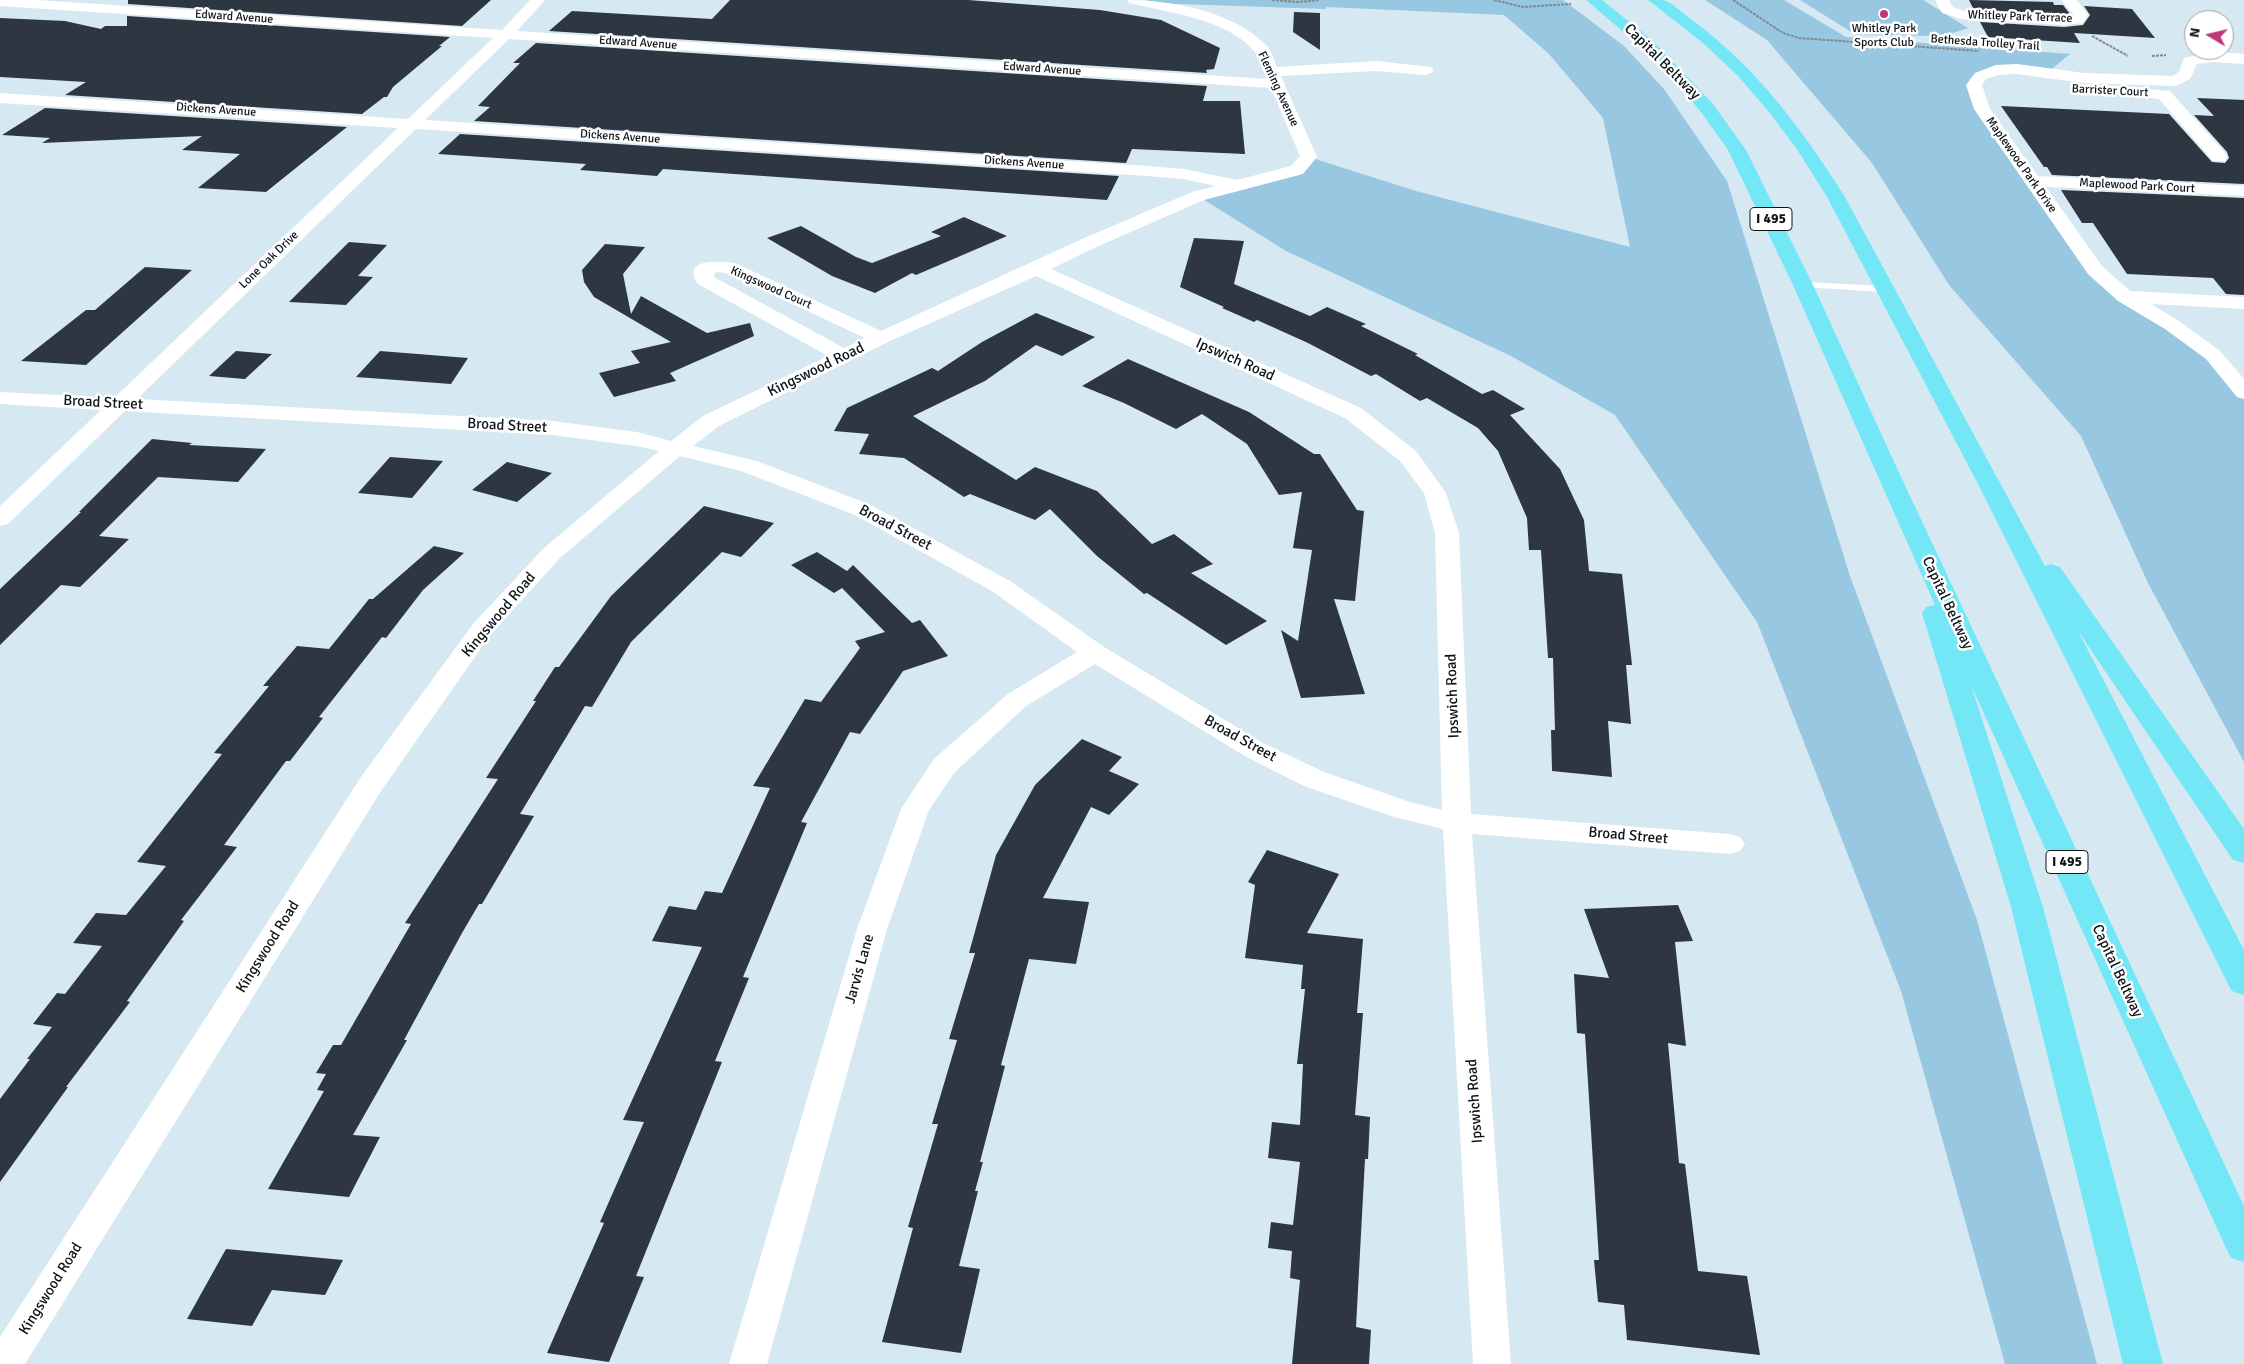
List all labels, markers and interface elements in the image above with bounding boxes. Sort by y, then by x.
street label: Edward Avenue [194,7,274,27]
marker: Whitley Park Sports Club [1878,8,1890,20]
street label: Whitley Park Terrace [1967,8,2073,26]
north arrow [2184,10,2234,60]
street label: Capital Beltway [1620,20,1704,104]
place label: Whitley Park Sports Club [1852,22,1916,50]
text: N [2186,27,2204,39]
street label: Bethesda Trolley Trail [1930,32,2040,54]
street label: Edward Avenue [598,33,678,53]
street label: Fleming Avenue [1254,49,1302,129]
street label: Edward Avenue [1002,59,1082,79]
street label: Barrister Court [2071,82,2149,100]
street label: Dickens Avenue [175,100,257,120]
street label: Maplewood Park Drive [1982,114,2060,216]
street label: Dickens Avenue [579,127,661,147]
street label: Dickens Avenue [983,153,1065,173]
street label: Maplewood Park Court [2079,176,2195,196]
road number: I 495 [1750,208,1792,230]
street label: Lone Oak Drive [236,228,302,292]
street label: Kingswood Court [728,264,814,312]
street label: Ipswich Road [1193,335,1277,385]
street label: Kingswood Road [765,339,867,401]
street label: Broad Street [63,392,143,414]
street label: Broad Street [467,415,547,437]
street label: Broad Street [856,501,934,555]
street label: Capital Beltway [1918,554,1976,652]
street label: Kingswood Road [458,569,540,661]
street label: Ipswich Road [1443,653,1463,739]
street label: Broad Street [1201,712,1279,766]
street label: Broad Street [1587,824,1669,848]
road number: I 495 [2046,850,2088,874]
street label: Kingswood Road [232,898,304,996]
street label: Capital Beltway [2088,922,2146,1020]
street label: Jarvis Lane [842,932,878,1006]
street label: Ipswich Road [1463,1058,1487,1144]
street label: Kingswood Road [15,1240,87,1338]

